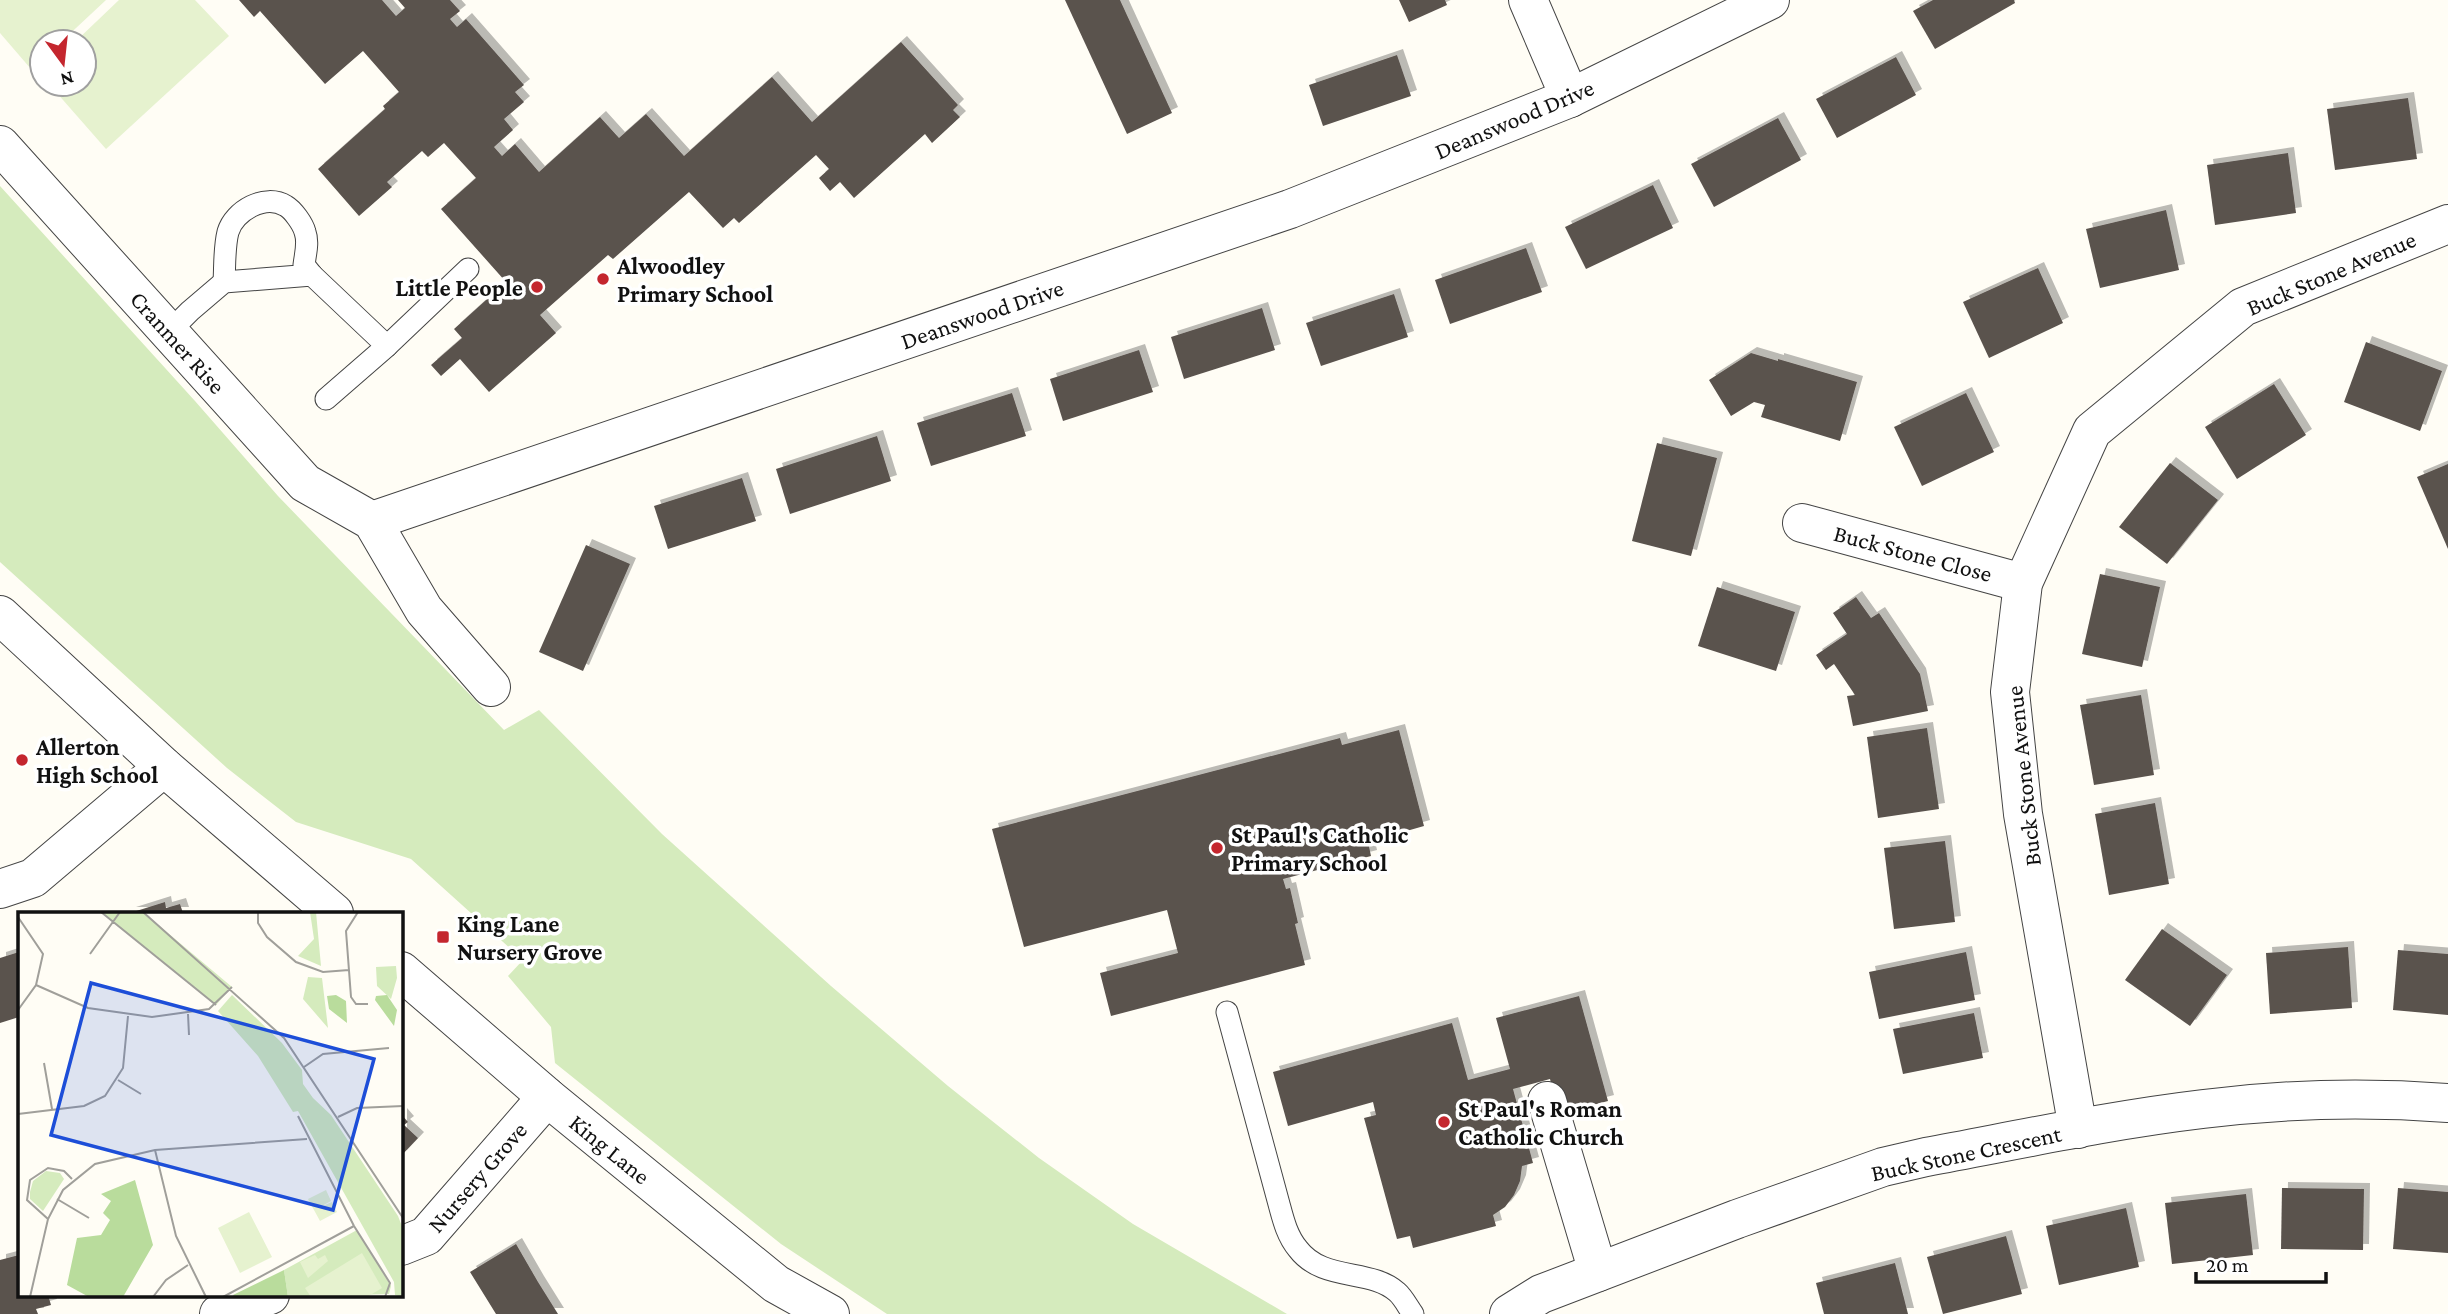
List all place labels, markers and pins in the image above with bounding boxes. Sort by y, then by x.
place label: Alwoodley Primary School [616,252,773,307]
marker: Alwoodley Primary School [595,271,611,287]
place label: Little People [395,274,523,301]
marker: Little People [529,279,545,295]
place label: Allerton High School [35,733,158,788]
marker: Allerton High School [14,752,30,768]
place label: St Paul's Catholic Primary School [1231,821,1409,876]
marker: St Paul's Catholic Primary School [1209,840,1225,856]
place label: King Lane Nursery Grove [457,910,602,965]
marker: King Lane Nursery Grove [435,929,451,945]
place label: St Paul's Roman Catholic Church [1458,1095,1624,1150]
marker: St Paul's Roman Catholic Church [1436,1114,1452,1130]

